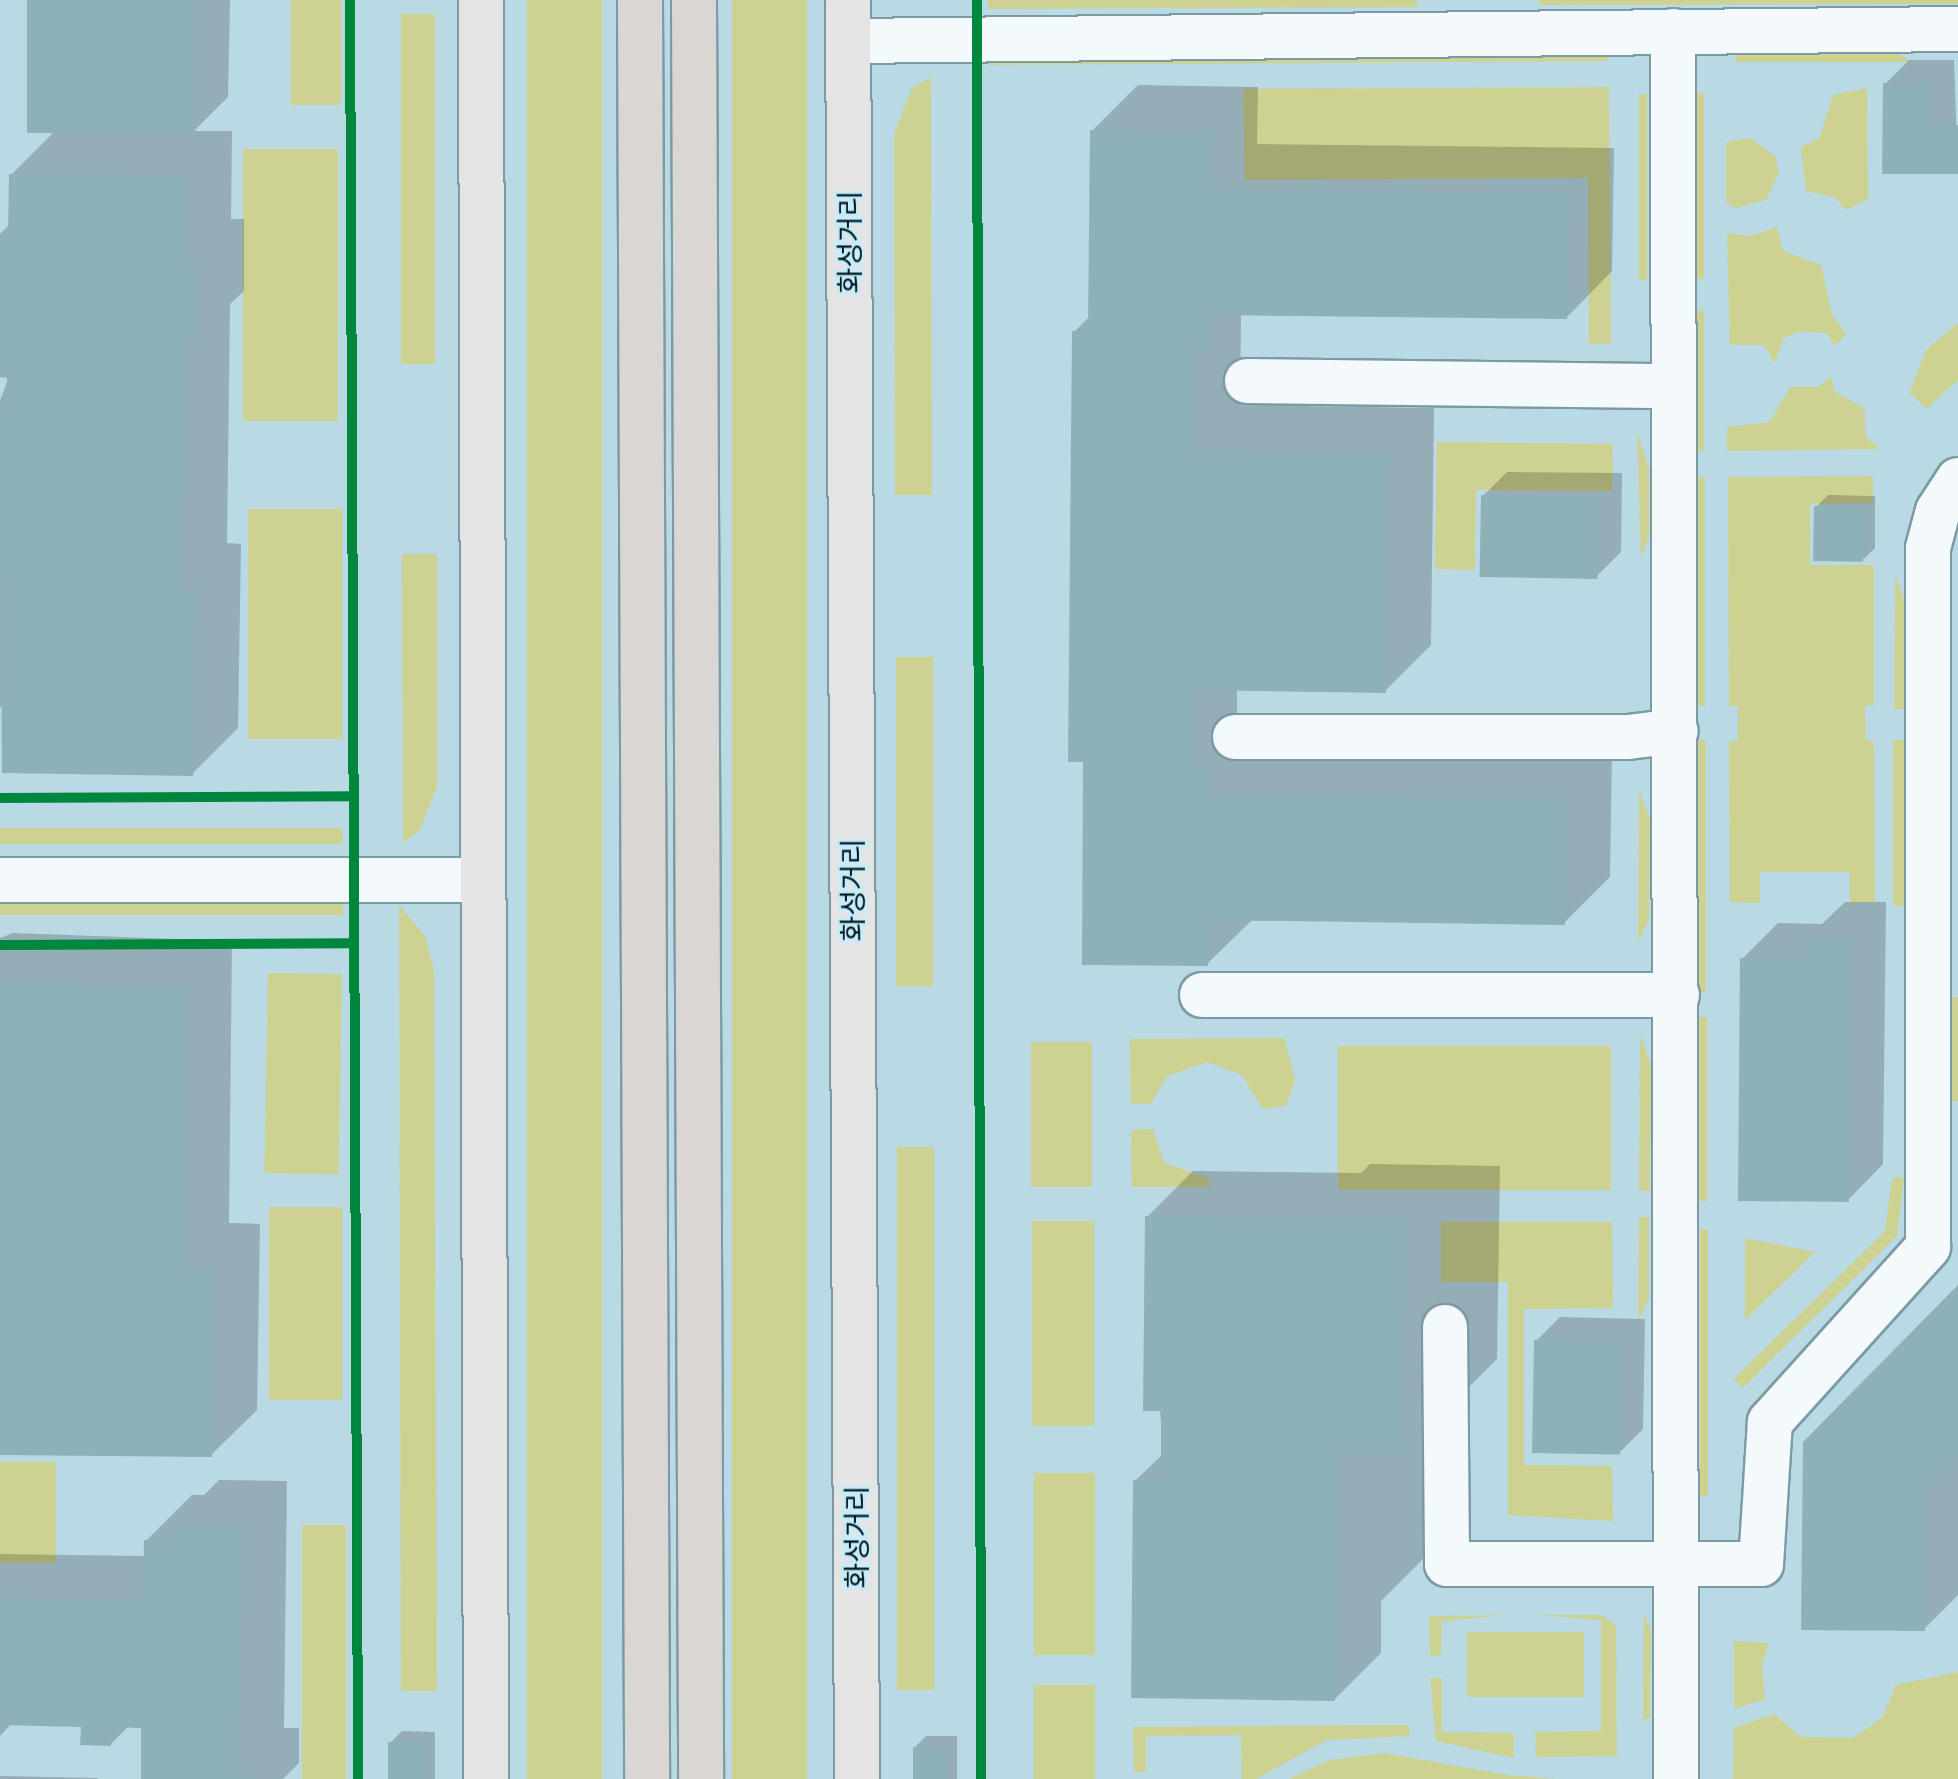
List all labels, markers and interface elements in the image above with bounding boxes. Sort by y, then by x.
street label: 화성거리 [832,190,866,294]
street label: 화성거리 [835,838,869,942]
street label: 화성거리 [839,1485,873,1589]

